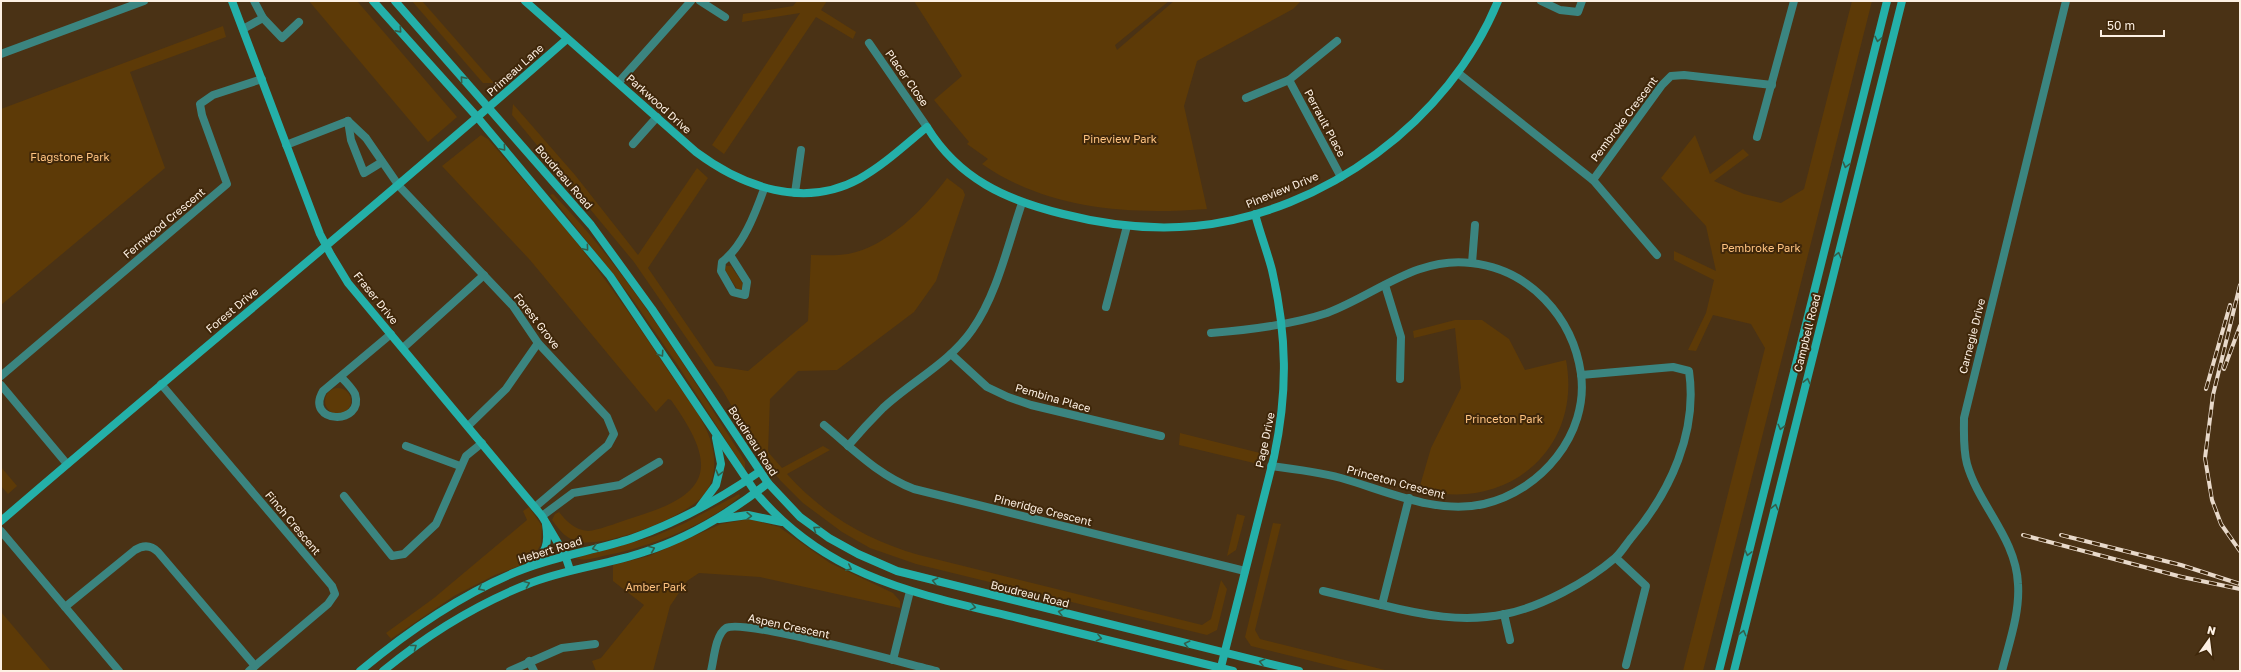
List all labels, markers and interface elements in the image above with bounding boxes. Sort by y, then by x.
scale bar [2101,12,2164,38]
text: 50 m [2107,18,2135,33]
one-way arrow [395,25,402,33]
one-way arrow [1875,36,1883,42]
street label: Primeau Lane [484,41,546,99]
street label: Placer Close [883,47,932,108]
street label: Parkwood Drive [624,71,694,136]
street label: Pembroke Crescent [1587,74,1660,164]
one-way arrow [461,76,468,84]
street label: Perrault Place [1302,87,1349,159]
park label: Pineview Park [1083,132,1157,145]
street label: Boudreau Road [533,142,596,211]
one-way arrow [498,143,505,151]
park label: Flagstone Park [30,150,110,163]
one-way arrow [1842,161,1851,168]
street label: Pineview Drive [1244,169,1320,210]
street label: Fernwood Crescent [120,185,207,261]
park label: Pembroke Park [1721,241,1801,254]
one-way arrow [581,243,588,250]
one-way arrow [1833,252,1842,259]
street label: Fraser Drive [351,269,401,326]
street label: Forest Drive [203,284,260,335]
street label: Forest Grove [512,290,563,351]
street label: Campbell Road [1791,292,1823,373]
street label: Carnegie Drive [1956,297,1987,375]
one-way arrow [656,349,663,356]
one-way arrow [1802,378,1810,384]
street label: Pembina Place [1014,381,1092,415]
street label: Boudreau Road [726,403,781,478]
street label: Page Drive [1252,411,1277,469]
park label: Princeton Park [1465,412,1543,425]
one-way arrow [1777,424,1785,430]
street label: Princeton Crescent [1345,462,1447,501]
one-way arrow [715,469,724,476]
street label: Finch Crescent [263,488,324,557]
street label: Pineridge Crescent [993,491,1093,528]
one-way arrow [1770,504,1779,511]
one-way arrow [746,512,752,520]
one-way arrow [814,527,821,534]
street label: Hebert Road [516,534,584,565]
one-way arrow [592,543,598,551]
one-way arrow [649,546,656,554]
one-way arrow [1745,550,1753,556]
one-way arrow [845,563,852,571]
street label: Boudreau Road [989,577,1071,610]
one-way arrow [931,578,938,586]
park label: Amber Park [625,580,687,593]
one-way arrow [524,581,531,589]
one-way arrow [478,583,486,591]
one-way arrow [969,602,976,610]
one-way arrow [1058,609,1064,617]
street label: Aspen Crescent [747,611,831,641]
north arrow [2189,620,2229,660]
text: N [2206,622,2217,637]
one-way arrow [1739,630,1747,636]
one-way arrow [1095,633,1102,642]
one-way arrow [1184,640,1190,648]
one-way arrow [410,645,417,652]
one-way arrow [1259,658,1266,667]

